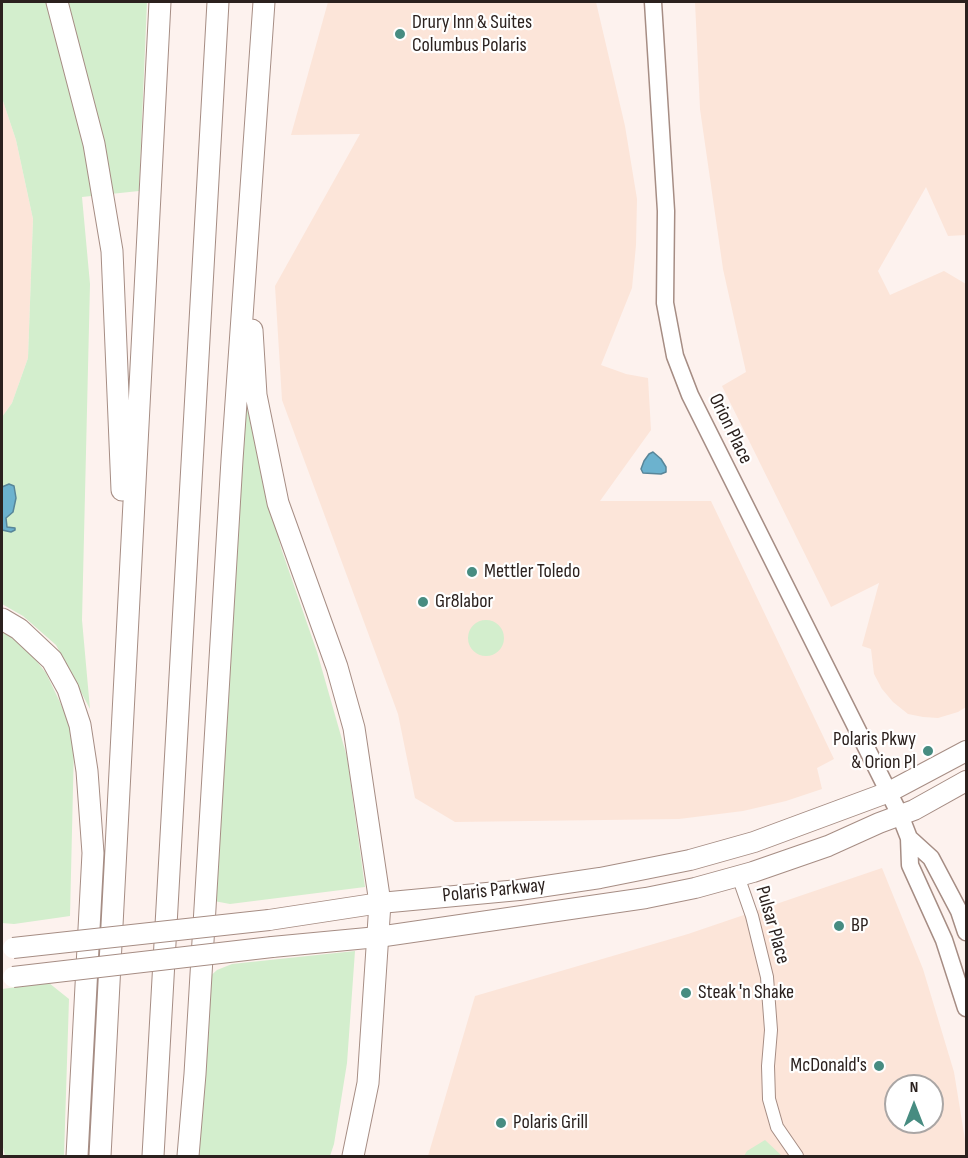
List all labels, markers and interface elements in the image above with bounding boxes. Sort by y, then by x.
place label: Drury Inn & Suites Columbus Polaris [412,11,532,58]
marker: Drury Inn & Suites Columbus Polaris [393,27,407,41]
street label: Orion Place [703,390,757,468]
place label: Mettler Toledo [484,560,580,584]
marker: Mettler Toledo [465,565,479,579]
place label: Gr8labor [435,590,493,614]
marker: Gr8labor [416,595,430,609]
place label: Polaris Pkwy & Orion Pl [833,728,916,775]
marker: Polaris Pkwy & Orion Pl [921,744,935,758]
street label: Polaris Parkway [441,874,547,908]
street label: Pulsar Place [749,883,795,967]
place label: BP [851,914,868,938]
marker: BP [832,919,846,933]
place label: Steak 'n Shake [698,981,794,1005]
marker: Steak 'n Shake [679,986,693,1000]
place label: McDonald's [790,1054,867,1078]
marker: McDonald's [872,1059,886,1073]
north arrow [884,1074,944,1134]
text: N [910,1078,918,1097]
place label: Polaris Grill [513,1111,588,1135]
marker: Polaris Grill [494,1116,508,1130]

